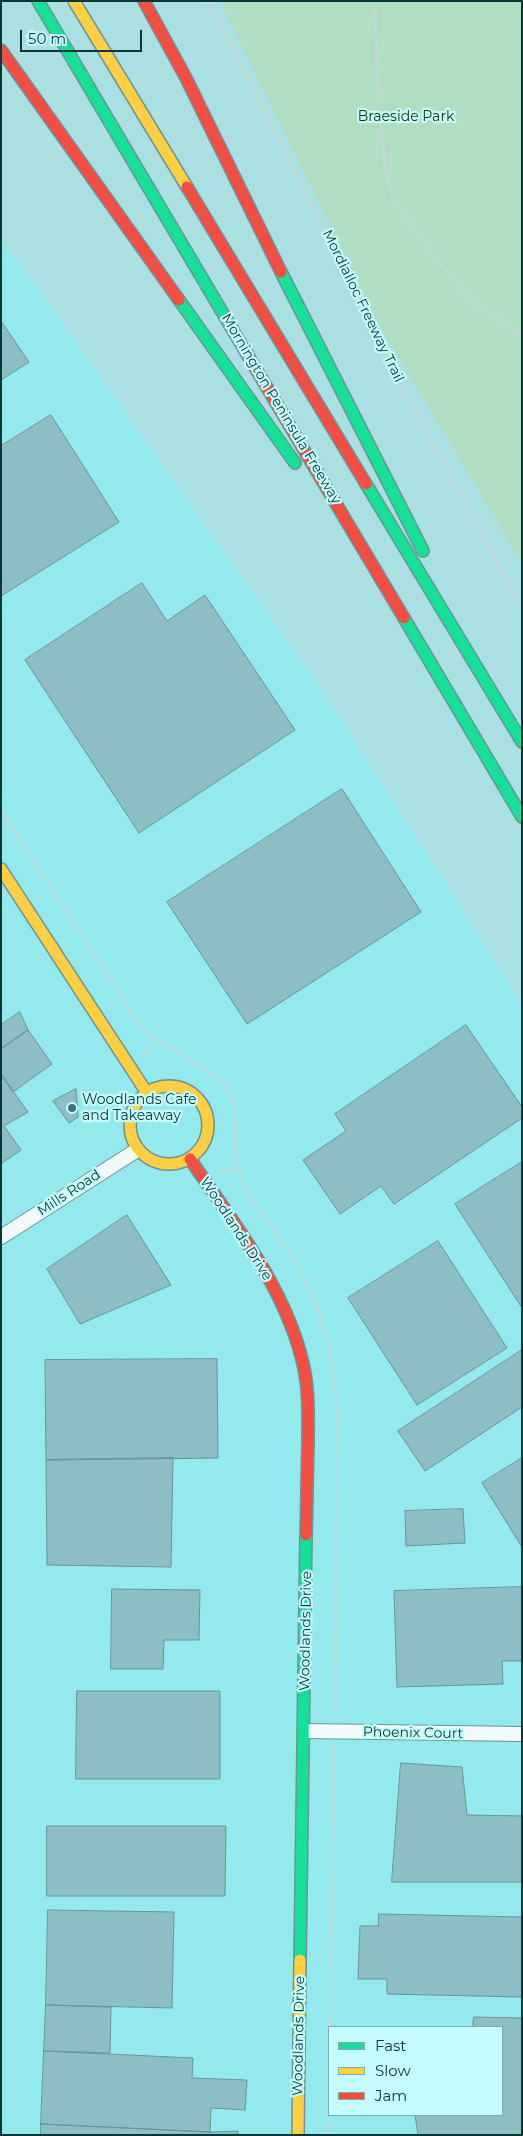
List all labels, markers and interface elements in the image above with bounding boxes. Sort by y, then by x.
scale bar [22,20,145,52]
text: 50 m [28,29,66,48]
park label: Braeside Park [358,109,454,125]
street label: Mordialloc Freeway Trail [319,227,407,385]
street label: Mornington Peninsula Freeway [217,311,345,507]
place label: Woodlands Cafe and Takeaway [82,1092,196,1124]
marker: Woodlands Cafe and Takeaway [66,1102,78,1114]
street label: Mills Road [34,1166,104,1220]
street label: Woodlands Drive [196,1174,276,1284]
street label: Woodlands Drive [297,1571,315,1691]
street label: Phoenix Court [363,1724,463,1742]
street label: Woodlands Drive [290,1976,308,2096]
legend [328,2026,503,2116]
text: Fast [375,2036,406,2055]
text: Slow [375,2061,411,2080]
text: Jam [375,2086,407,2105]

